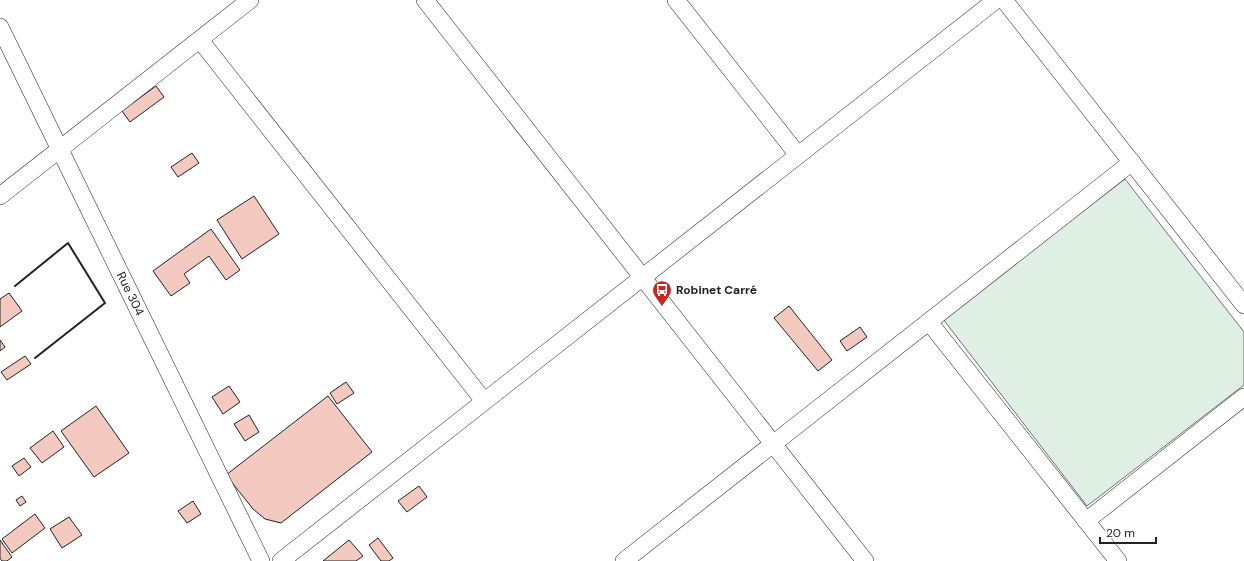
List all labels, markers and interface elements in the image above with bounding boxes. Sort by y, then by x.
street label: Rue 304 [113,269,148,318]
bus stop icon: Robinet Carré [651,279,673,307]
place label: Robinet Carré [676,282,757,298]
scale bar [1100,519,1156,545]
text: 20 m [1106,525,1135,541]

